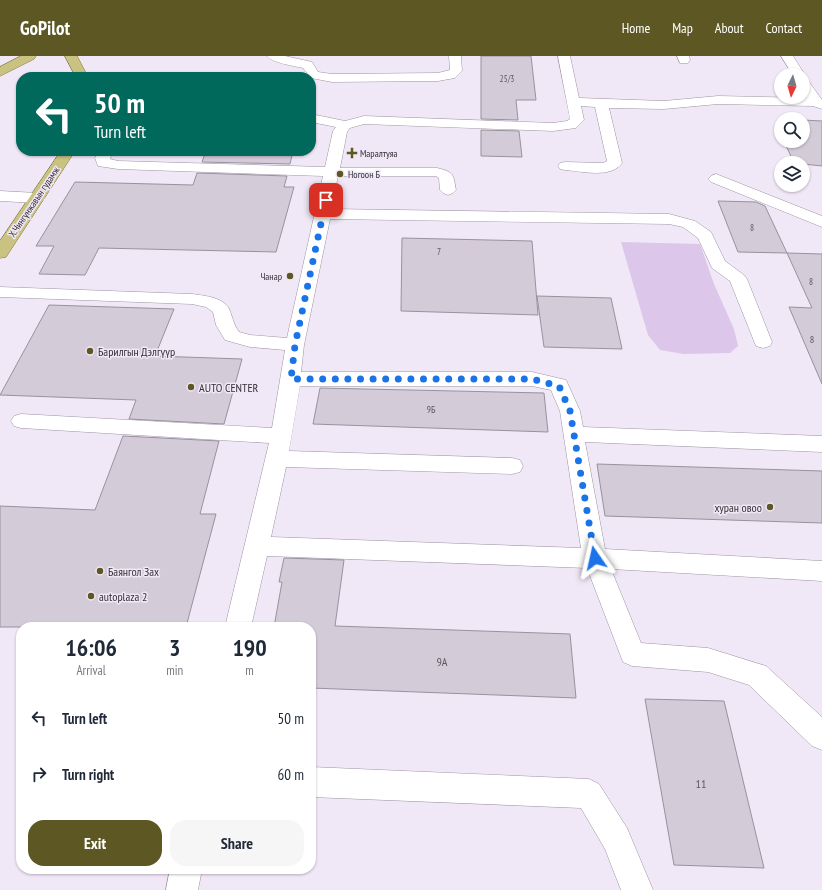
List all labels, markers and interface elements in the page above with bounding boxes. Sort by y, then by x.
text: GoPilot [20,16,70,40]
text: Home [622,19,650,37]
text: Map [672,19,693,37]
text: About [715,19,744,37]
text: Contact [766,19,802,37]
north arrow [774,68,810,104]
map controls [774,68,810,192]
house number: 25/3 [500,73,514,84]
text: 50 m [94,84,145,121]
icon: left [28,88,80,140]
button: search [774,112,810,148]
text: Turn left [94,120,146,143]
place label: Маралтуяа [360,147,398,160]
marker: Маралтуяа [347,148,357,158]
button: layers [774,156,810,192]
street label: Х.Чингүнжавын гудамж [6,164,63,240]
place label: Ногоон Б [348,168,381,181]
marker: Ногоон Б [335,169,345,179]
pin [309,183,343,217]
icon: arrive [315,189,337,211]
house number: 8 [750,222,754,233]
house number: 7 [437,246,441,257]
place label: Чанар [260,270,282,283]
marker: Чанар [285,271,295,281]
house number: 8 [809,276,813,287]
house number: 8 [810,333,814,346]
place label: Барилгын Дэлгүүр [98,344,175,359]
marker: Барилгын Дэлгүүр [85,346,95,356]
place label: AUTO CENTER [199,380,259,395]
marker: AUTO CENTER [186,382,196,392]
house number: 9Б [427,403,436,416]
place label: хуран овоо [714,500,762,515]
marker: хуран овоо [765,502,775,512]
position arrow [574,537,616,579]
place label: Баянгол Зах [108,564,159,579]
marker: Баянгол Зах [95,566,105,576]
place label: autoplaza 2 [99,589,147,604]
marker: autoplaza 2 [86,591,96,601]
text: 16:06 [65,632,117,663]
text: 3 [169,632,180,663]
text: 190 [232,632,267,663]
house number: 9А [436,654,448,669]
text: Arrival [76,662,106,679]
text: min [166,662,183,679]
text: m [245,662,254,679]
icon: left [28,707,50,729]
text: Turn left [62,709,107,728]
text: 50 m [278,709,304,728]
icon: right [28,763,50,785]
text: Turn right [62,765,114,784]
text: 60 m [278,765,304,784]
house number: 11 [696,776,706,791]
button: Exit [28,820,162,866]
button: Share [170,820,304,866]

